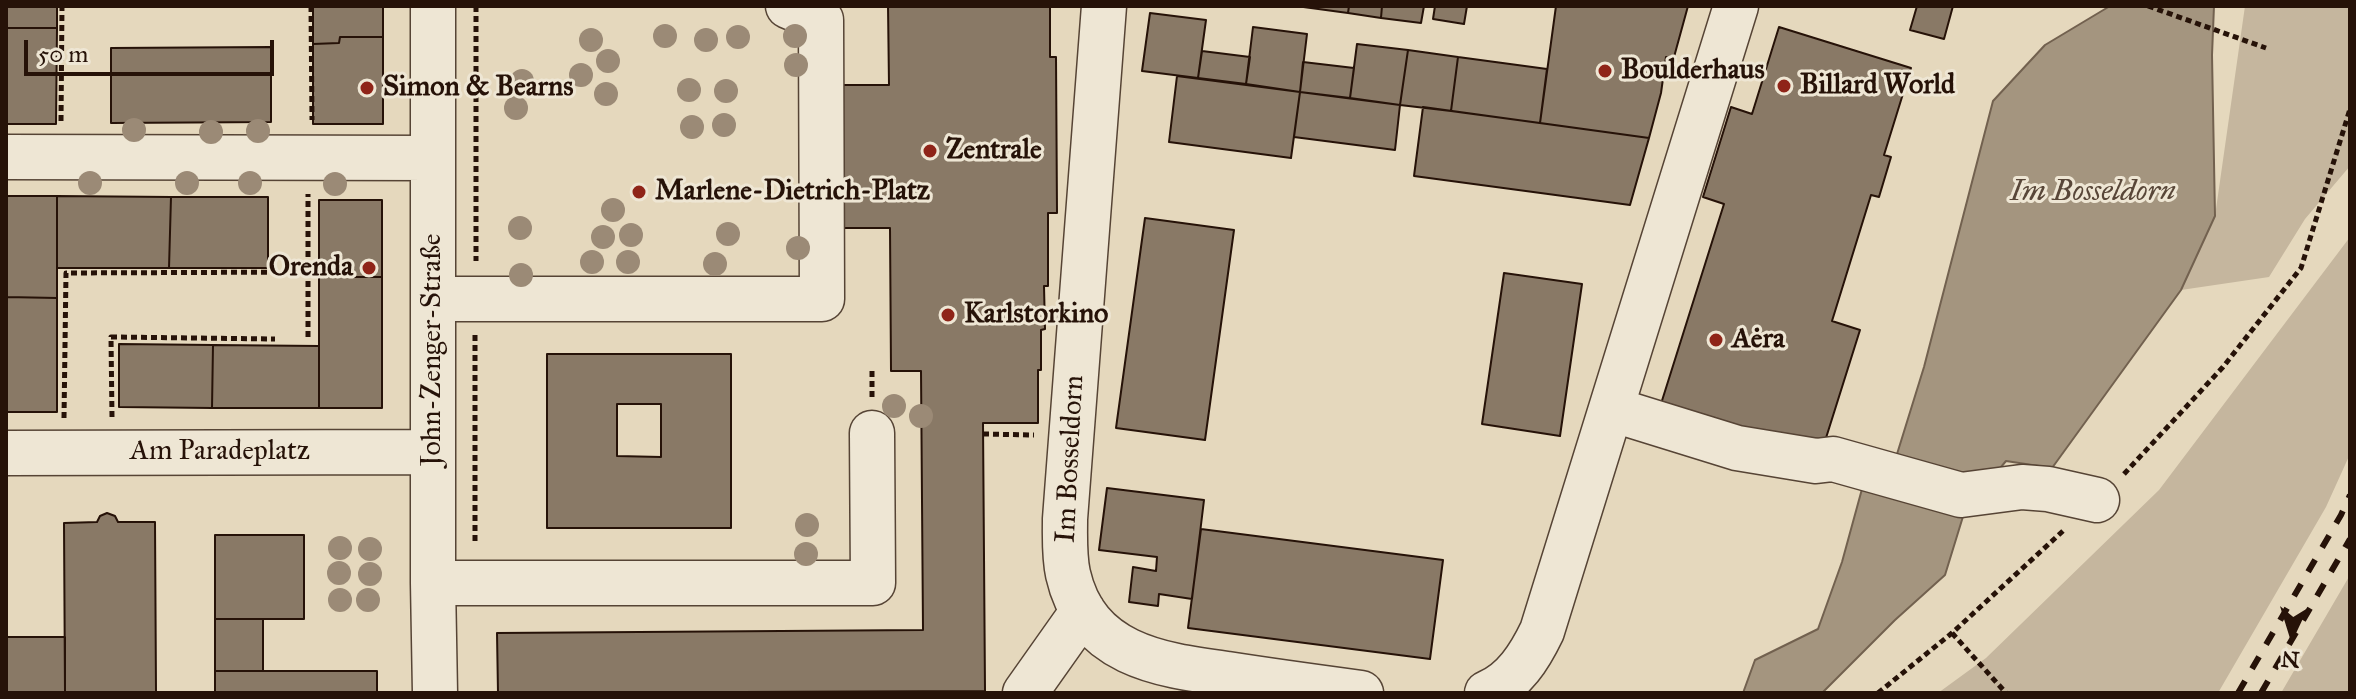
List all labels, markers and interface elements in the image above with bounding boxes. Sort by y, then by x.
scale bar [28,24,278,74]
text: 50 m [38,39,88,69]
place label: Boulderhaus [1621,54,1765,88]
marker: Boulderhaus [1596,62,1614,80]
place label: Billard World [1800,69,1955,103]
place label: Simon & Bearns [383,71,573,105]
marker: Billard World [1775,77,1793,95]
marker: Simon & Bearns [358,79,376,97]
place label: Zentrale [946,134,1042,168]
marker: Zentrale [921,142,939,160]
place label: Marlene-Dietrich-Platz [655,175,930,209]
water label: Im Bosseldorn [2010,175,2176,211]
marker: Marlene-Dietrich-Platz [630,183,648,201]
street label: John-Zenger-Straße [416,234,450,466]
place label: Orenda [269,251,353,285]
marker: Orenda [360,259,378,277]
place label: Karlstorkino [964,298,1108,332]
marker: Karlstorkino [939,306,957,324]
place label: Aėra [1732,323,1785,357]
marker: Aėra [1707,331,1725,349]
street label: Im Bosseldorn [1050,374,1092,544]
street label: Am Paradeplatz [130,435,310,469]
north arrow [2252,595,2332,675]
text: N [2280,645,2301,674]

